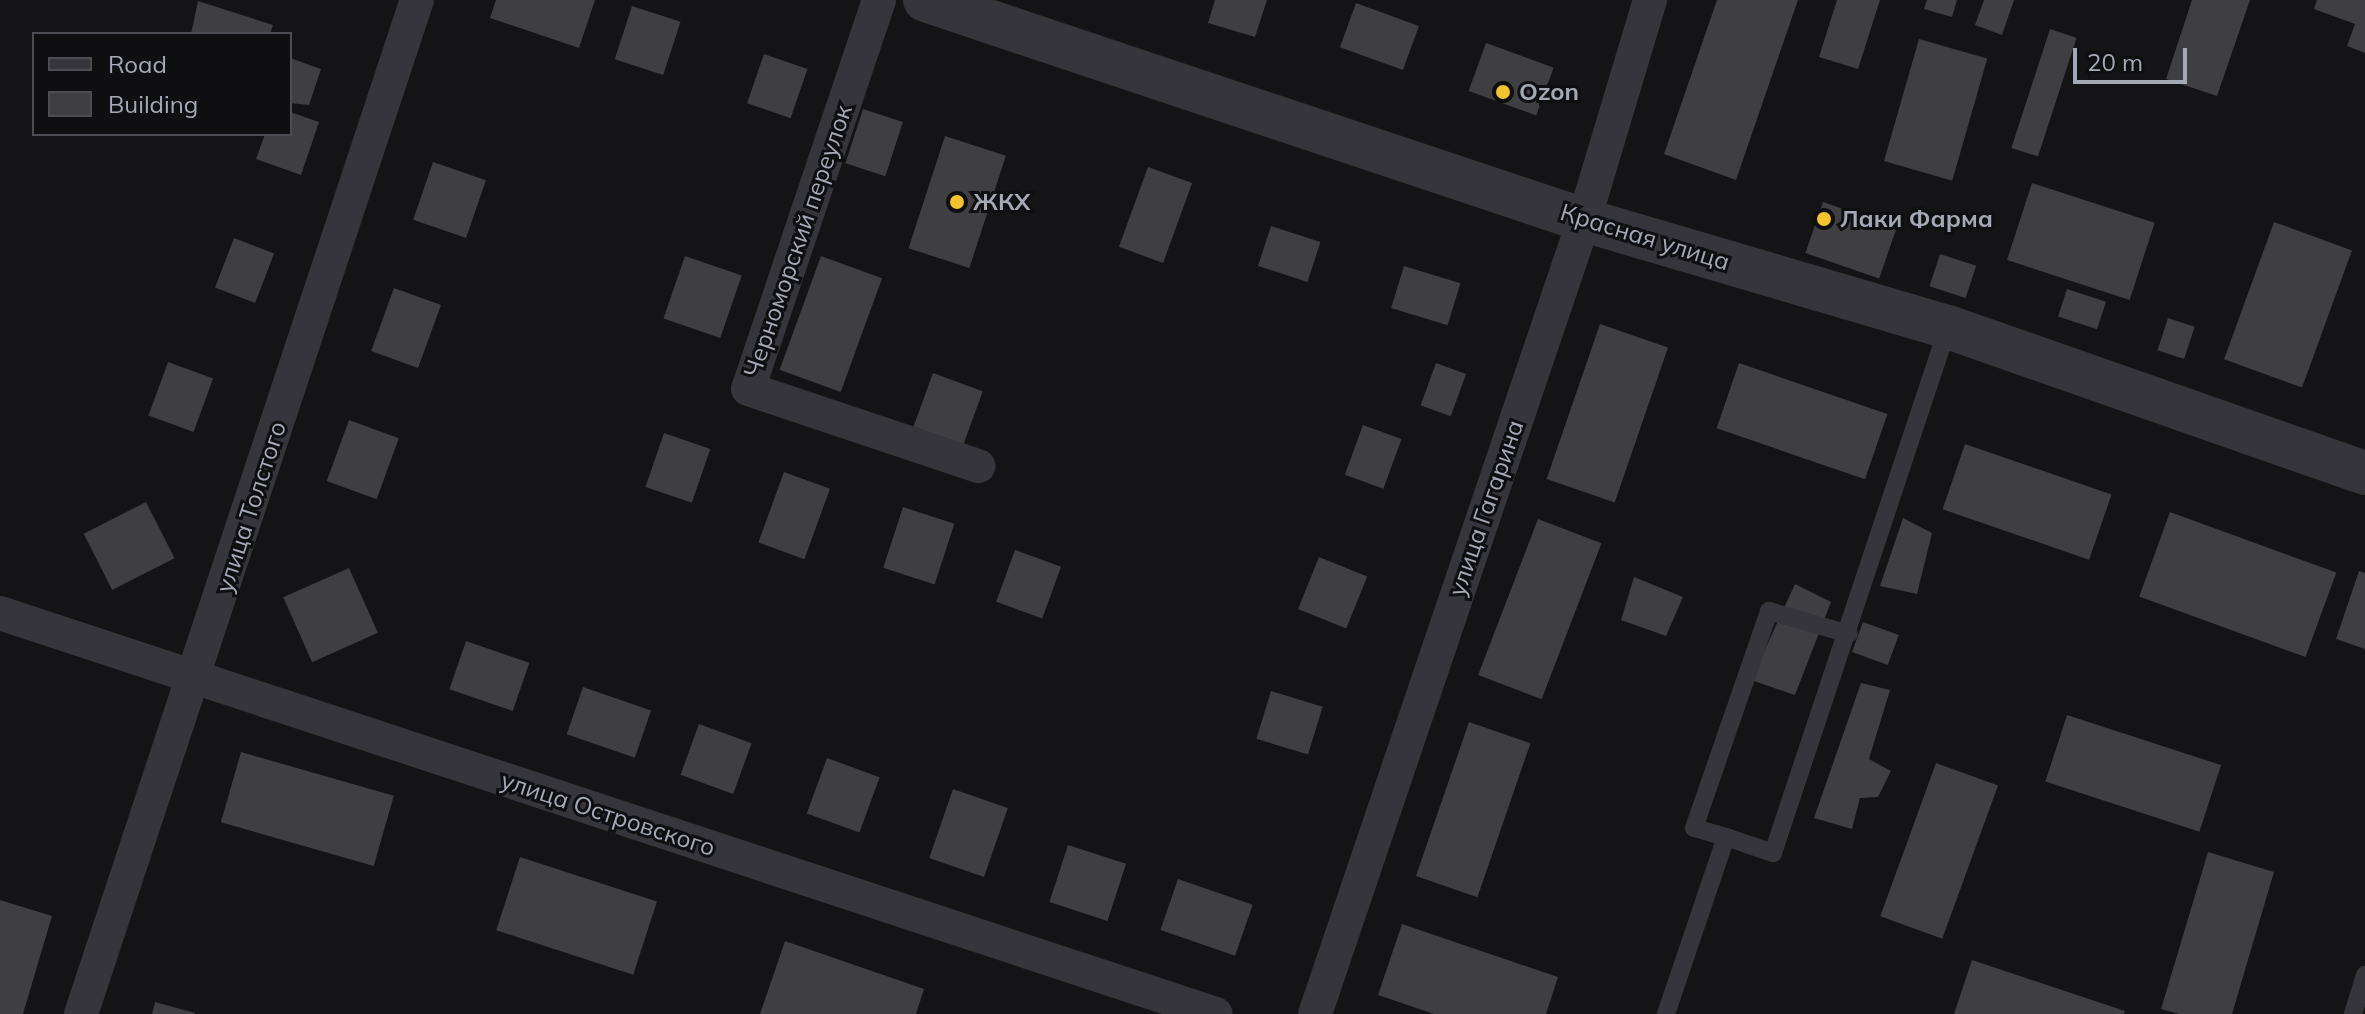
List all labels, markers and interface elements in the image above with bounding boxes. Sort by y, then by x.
legend [32,32,292,136]
scale bar [2077,32,2191,82]
text: 20 m [2087,47,2143,77]
text: Road [108,49,167,79]
place label: Ozon [1519,78,1579,106]
marker: Ozon [1494,83,1512,101]
text: Building [108,89,198,119]
street label: Черноморский переулок [738,101,858,381]
place label: ЖКХ [973,188,1030,216]
marker: ЖКХ [948,193,966,211]
street label: Красная улица [1557,198,1733,276]
place label: Лаки Фарма [1840,205,1993,233]
marker: Лаки Фарма [1815,210,1833,228]
street label: улица Гагарина [1442,416,1530,600]
street label: улица Толстого [210,418,292,596]
street label: улица Островского [497,766,719,862]

